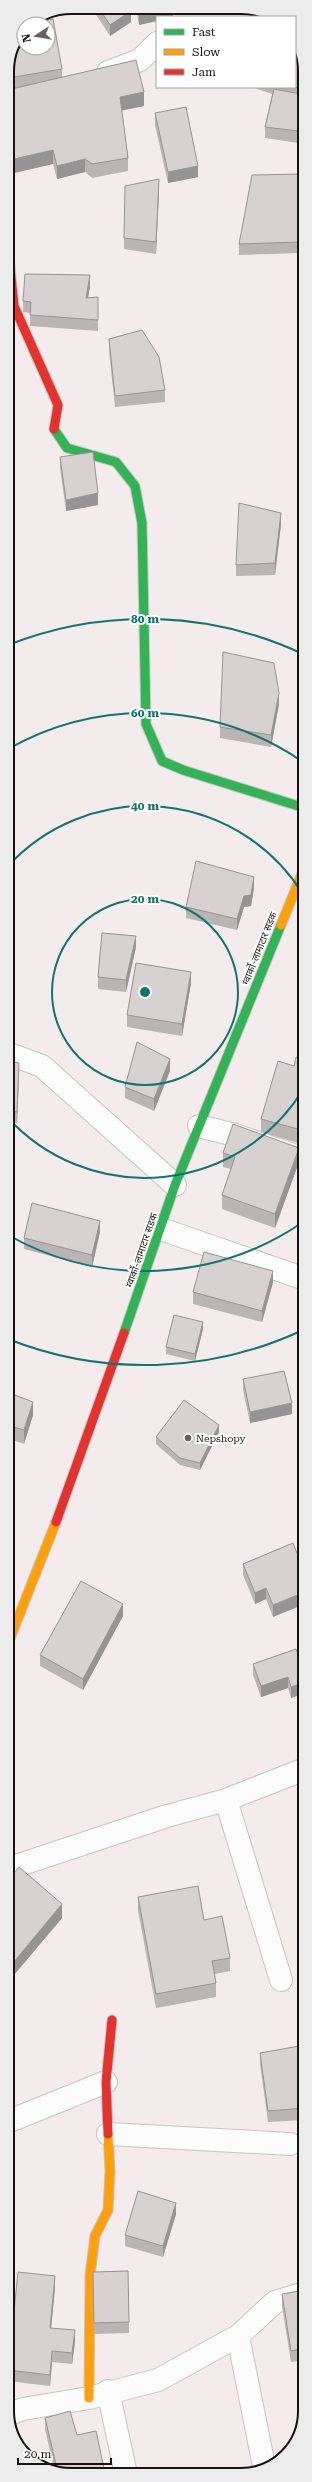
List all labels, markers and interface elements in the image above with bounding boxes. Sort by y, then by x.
north arrow [16,16,56,56]
legend [156,16,296,88]
text: Fast [192,25,216,39]
text: N [19,32,34,43]
text: Slow [192,45,220,59]
text: Jam [192,65,216,79]
text: 80 m [131,612,159,626]
text: 60 m [131,706,159,720]
text: 40 m [131,799,159,813]
text: 20 m [131,892,159,906]
street label: ग्वार्को-लामाटार सडक [240,910,279,986]
centre of rings [138,985,152,999]
street label: ग्वार्को-लामाटार सडक [124,1211,159,1289]
marker: Nepshopy [183,1433,193,1443]
place label: Nepshopy [196,1433,246,1444]
scale bar [18,2440,111,2466]
text: 20 m [24,2447,51,2461]

